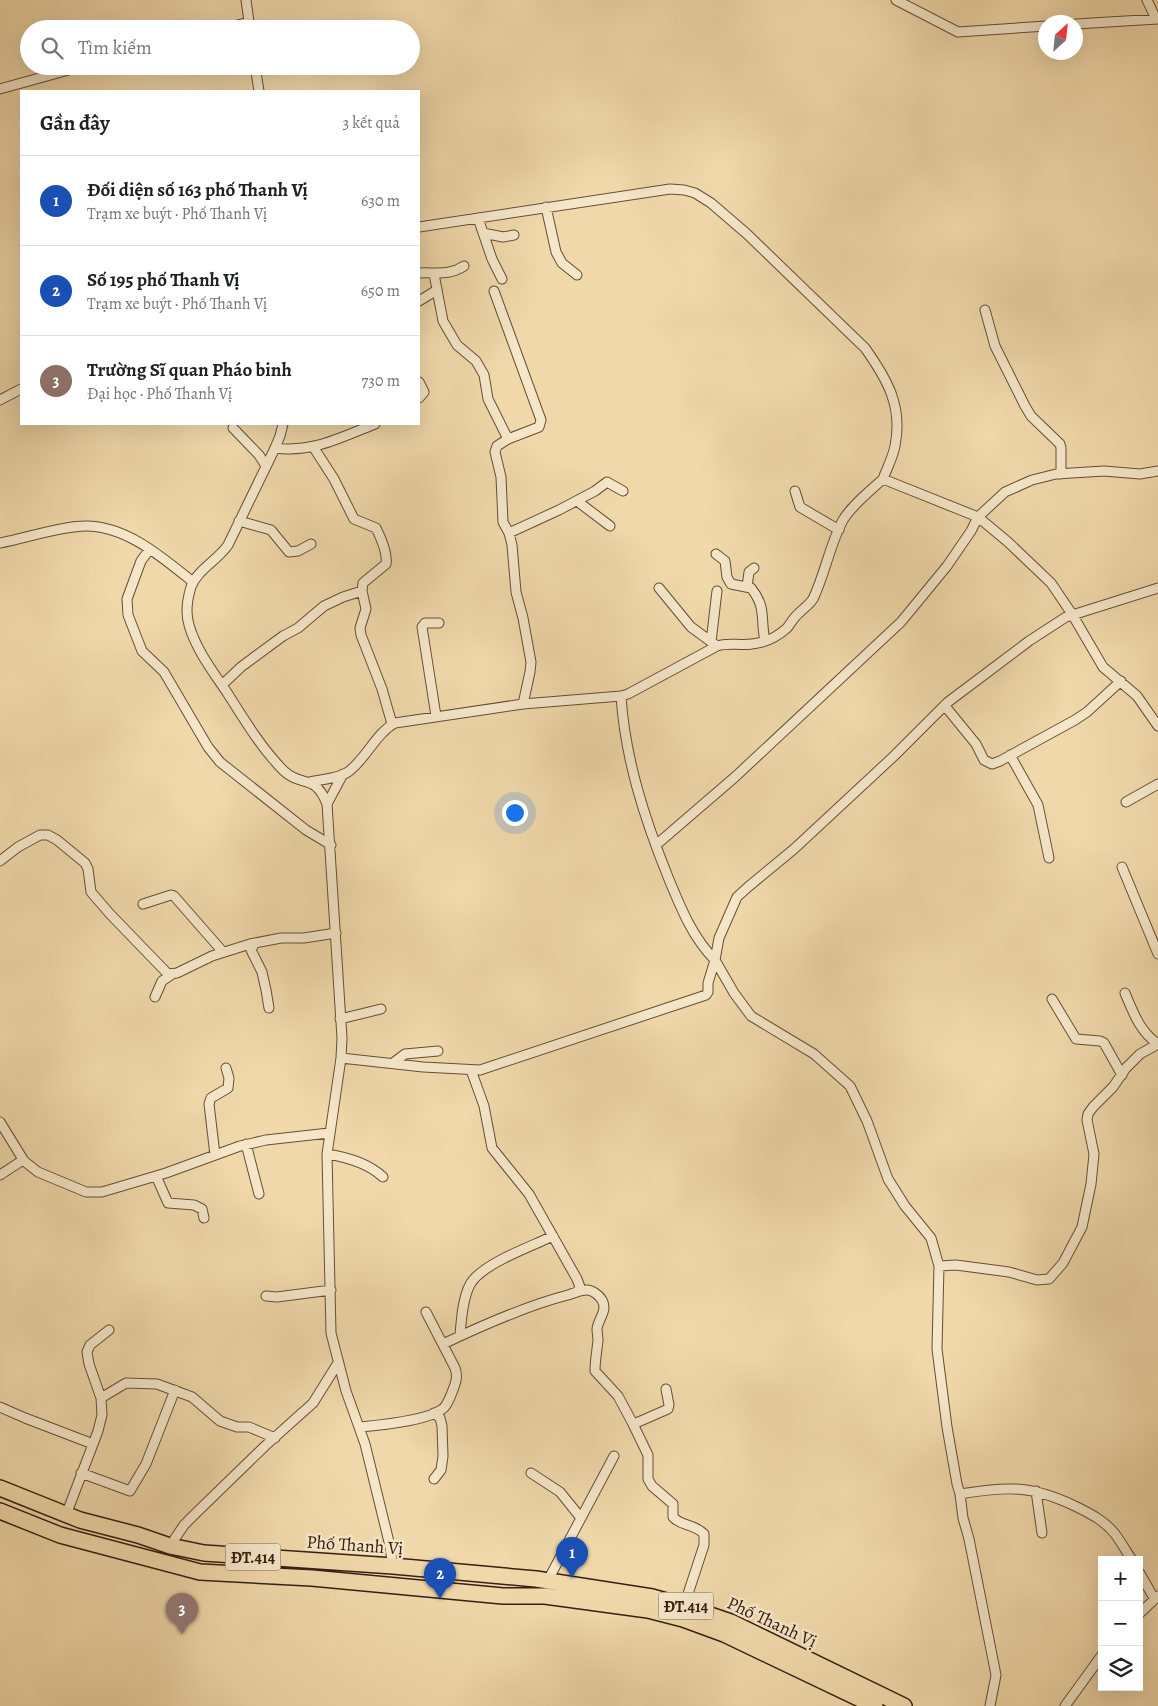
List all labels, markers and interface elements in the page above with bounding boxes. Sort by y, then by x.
north arrow [1038,15,1083,60]
search box [20,20,420,75]
icon: search [38,34,66,62]
text: Tìm kiếm [78,35,152,61]
text: Gần đây [40,109,110,137]
text: 3 kết quả [343,112,400,134]
text: Đối diện số 163 phố Thanh Vị [87,177,308,203]
text: 1 [53,190,59,212]
text: 630 m [361,190,400,212]
text: Trạm xe buýt · Phố Thanh Vị [87,203,267,225]
text: Số 195 phố Thanh Vị [87,267,240,293]
text: 2 [52,280,60,302]
text: 650 m [361,280,400,302]
text: Trạm xe buýt · Phố Thanh Vị [87,293,267,315]
text: Trường Sĩ quan Pháo binh [87,357,292,383]
text: 3 [53,370,59,392]
text: 730 m [362,370,400,392]
text: Đại học · Phố Thanh Vị [87,383,232,405]
your location [502,800,528,826]
street label: Phố Thanh Vị [306,1530,404,1560]
pin: 1 [556,1537,588,1578]
road number: ĐT.414 [226,1544,280,1570]
map controls [1098,1556,1143,1691]
button: + [1098,1556,1143,1601]
pin: 2 [424,1558,456,1599]
street label: Phố Thanh Vị [723,1591,821,1653]
road number: ĐT.414 [658,1592,714,1620]
pin: 3 [166,1593,198,1634]
button: − [1098,1601,1143,1646]
button: layers [1098,1646,1143,1691]

